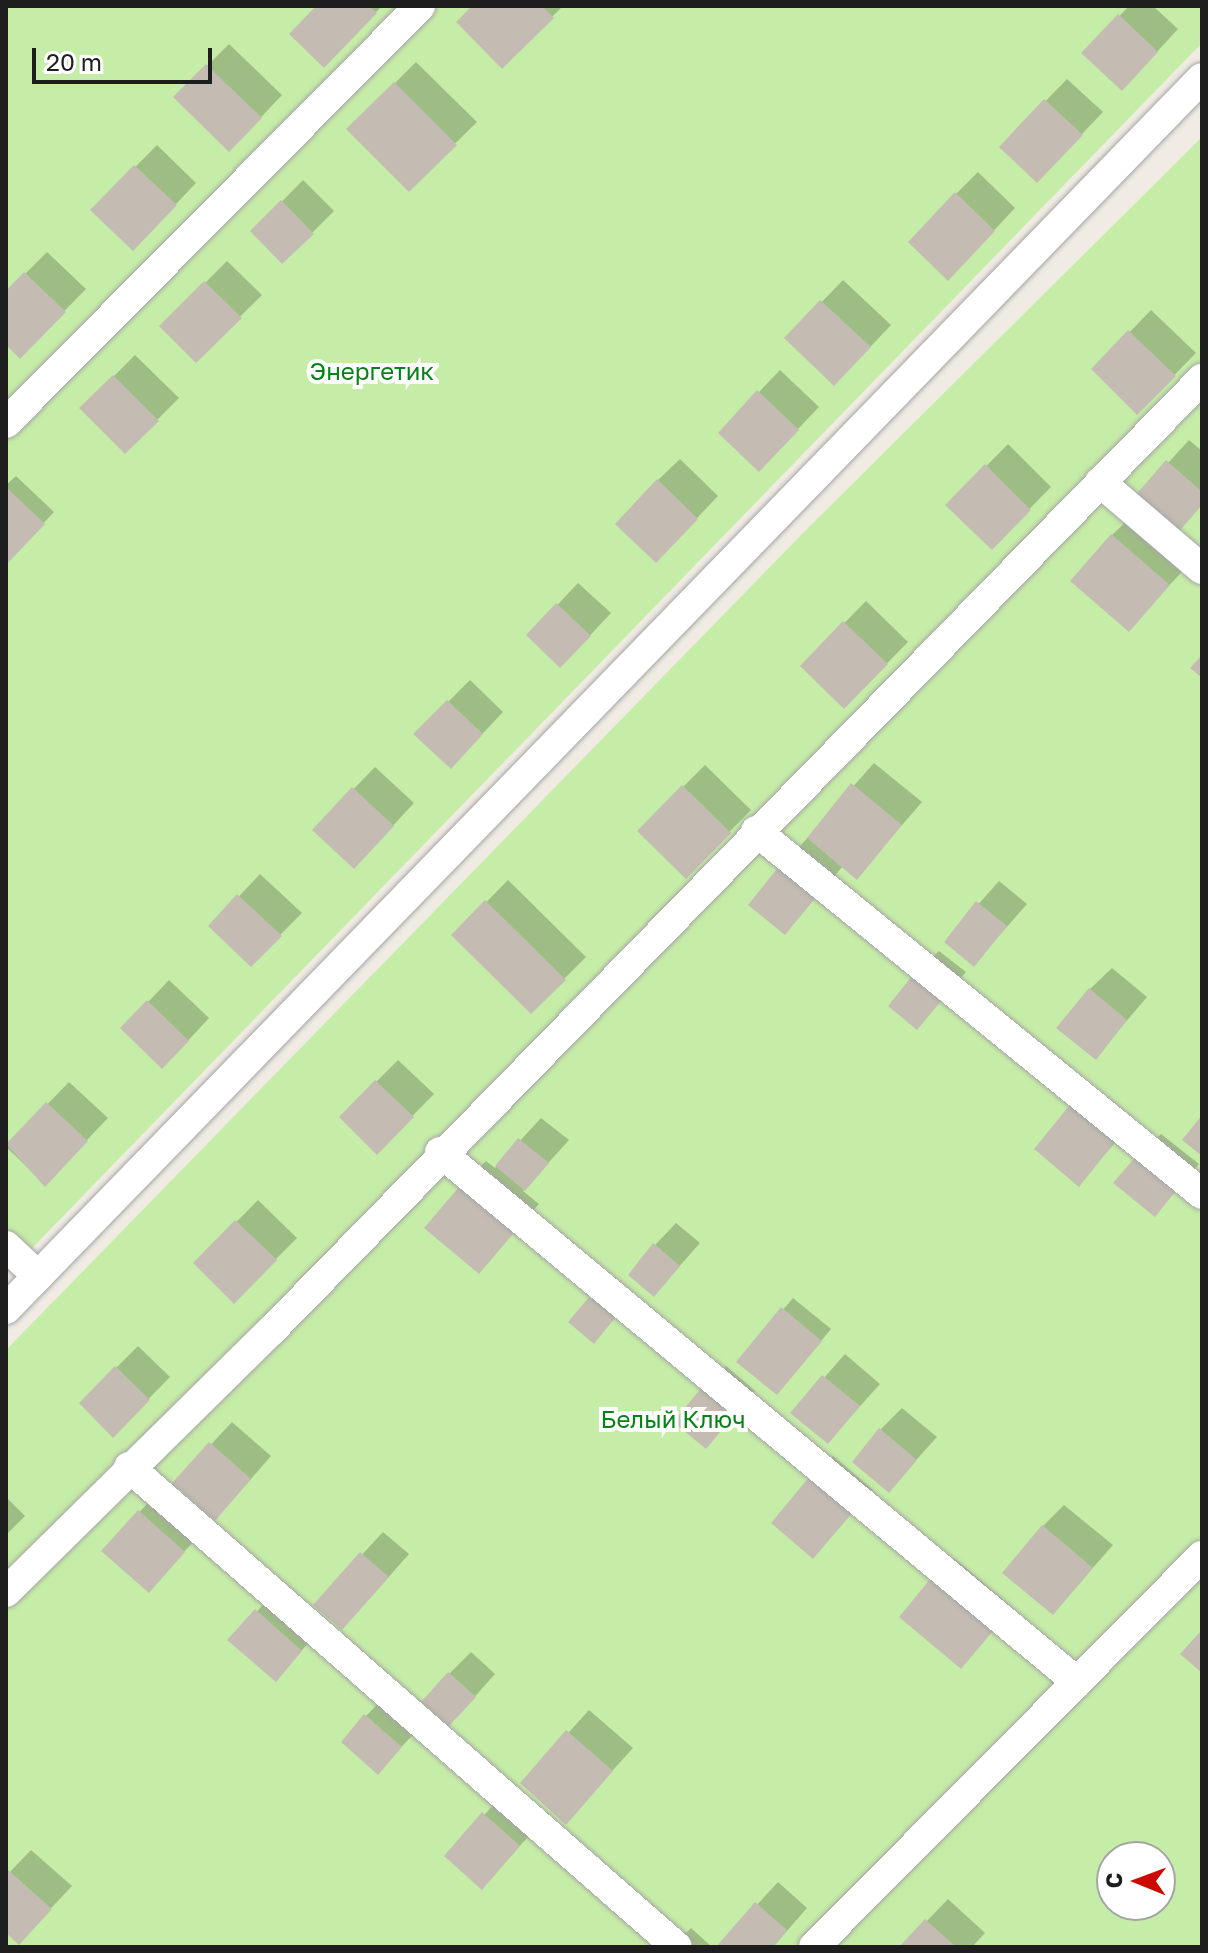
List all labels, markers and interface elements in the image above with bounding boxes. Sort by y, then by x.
scale bar [36,32,216,82]
text: 20 m [46,47,102,76]
park label: Энергетик [310,357,434,385]
park label: Белый Ключ [600,1405,746,1433]
north arrow [1096,1841,1176,1921]
text: С [1100,1873,1127,1889]

